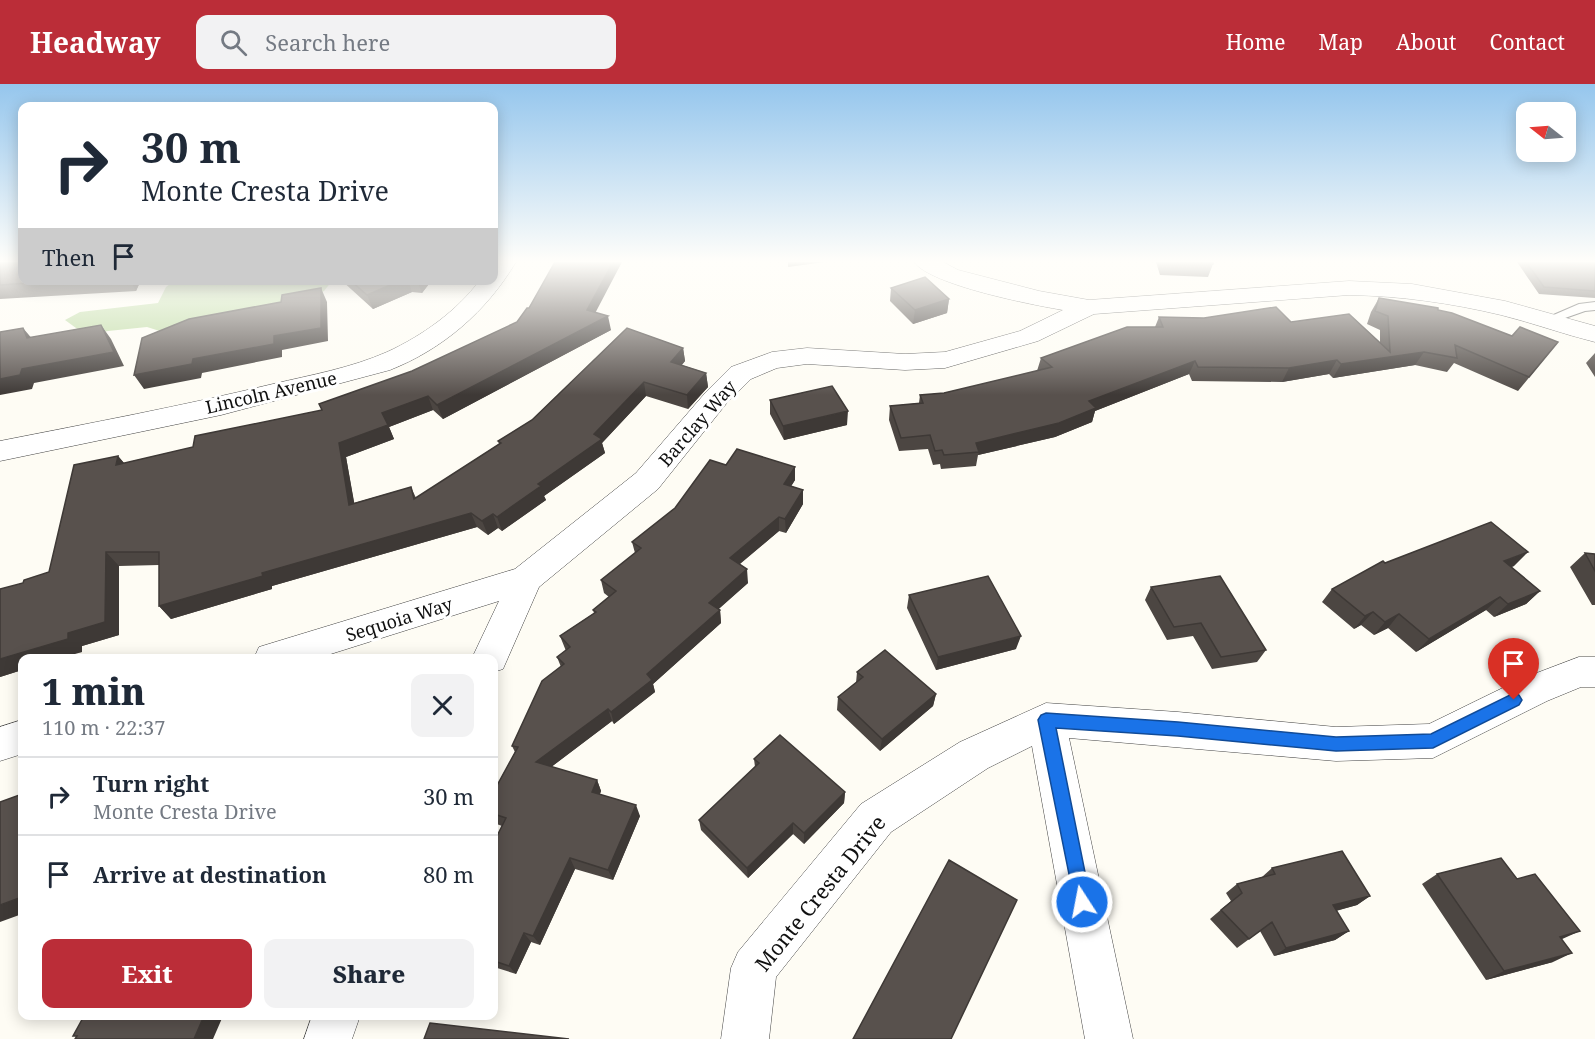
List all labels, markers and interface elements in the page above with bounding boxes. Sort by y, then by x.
search box [196,15,616,69]
text: Headway [30,23,160,61]
icon: search [217,26,250,59]
text: Search here [265,27,390,57]
text: Home [1226,28,1286,56]
text: Map [1319,28,1363,56]
text: About [1396,28,1457,56]
text: Contact [1490,28,1565,56]
north arrow [1516,102,1576,162]
map controls [1516,102,1576,162]
text: 30 m [141,118,241,175]
icon: right [42,126,120,204]
text: Monte Cresta Drive [141,172,389,209]
icon: arrive [107,240,140,273]
text: Then [42,242,95,272]
street label: Lincoln Avenue [203,365,339,419]
street label: Barclay Way [653,374,742,471]
street label: Sequoia Way [343,591,456,647]
pin [1488,638,1539,700]
icon: arrive [1497,647,1530,680]
text: 1 min [42,667,145,716]
button: close [411,674,474,737]
text: 110 m · 22:37 [42,714,165,741]
text: Turn right [93,768,209,798]
icon: right [42,780,75,813]
text: 30 m [423,781,474,811]
text: Monte Cresta Drive [93,798,277,825]
street label: Monte Cresta Drive [748,809,892,977]
icon: arrive [42,858,75,891]
text: Arrive at destination [93,859,327,889]
text: 80 m [423,859,474,889]
position arrow [1050,870,1114,934]
button: Exit [42,939,252,1008]
button: Share [264,939,474,1008]

